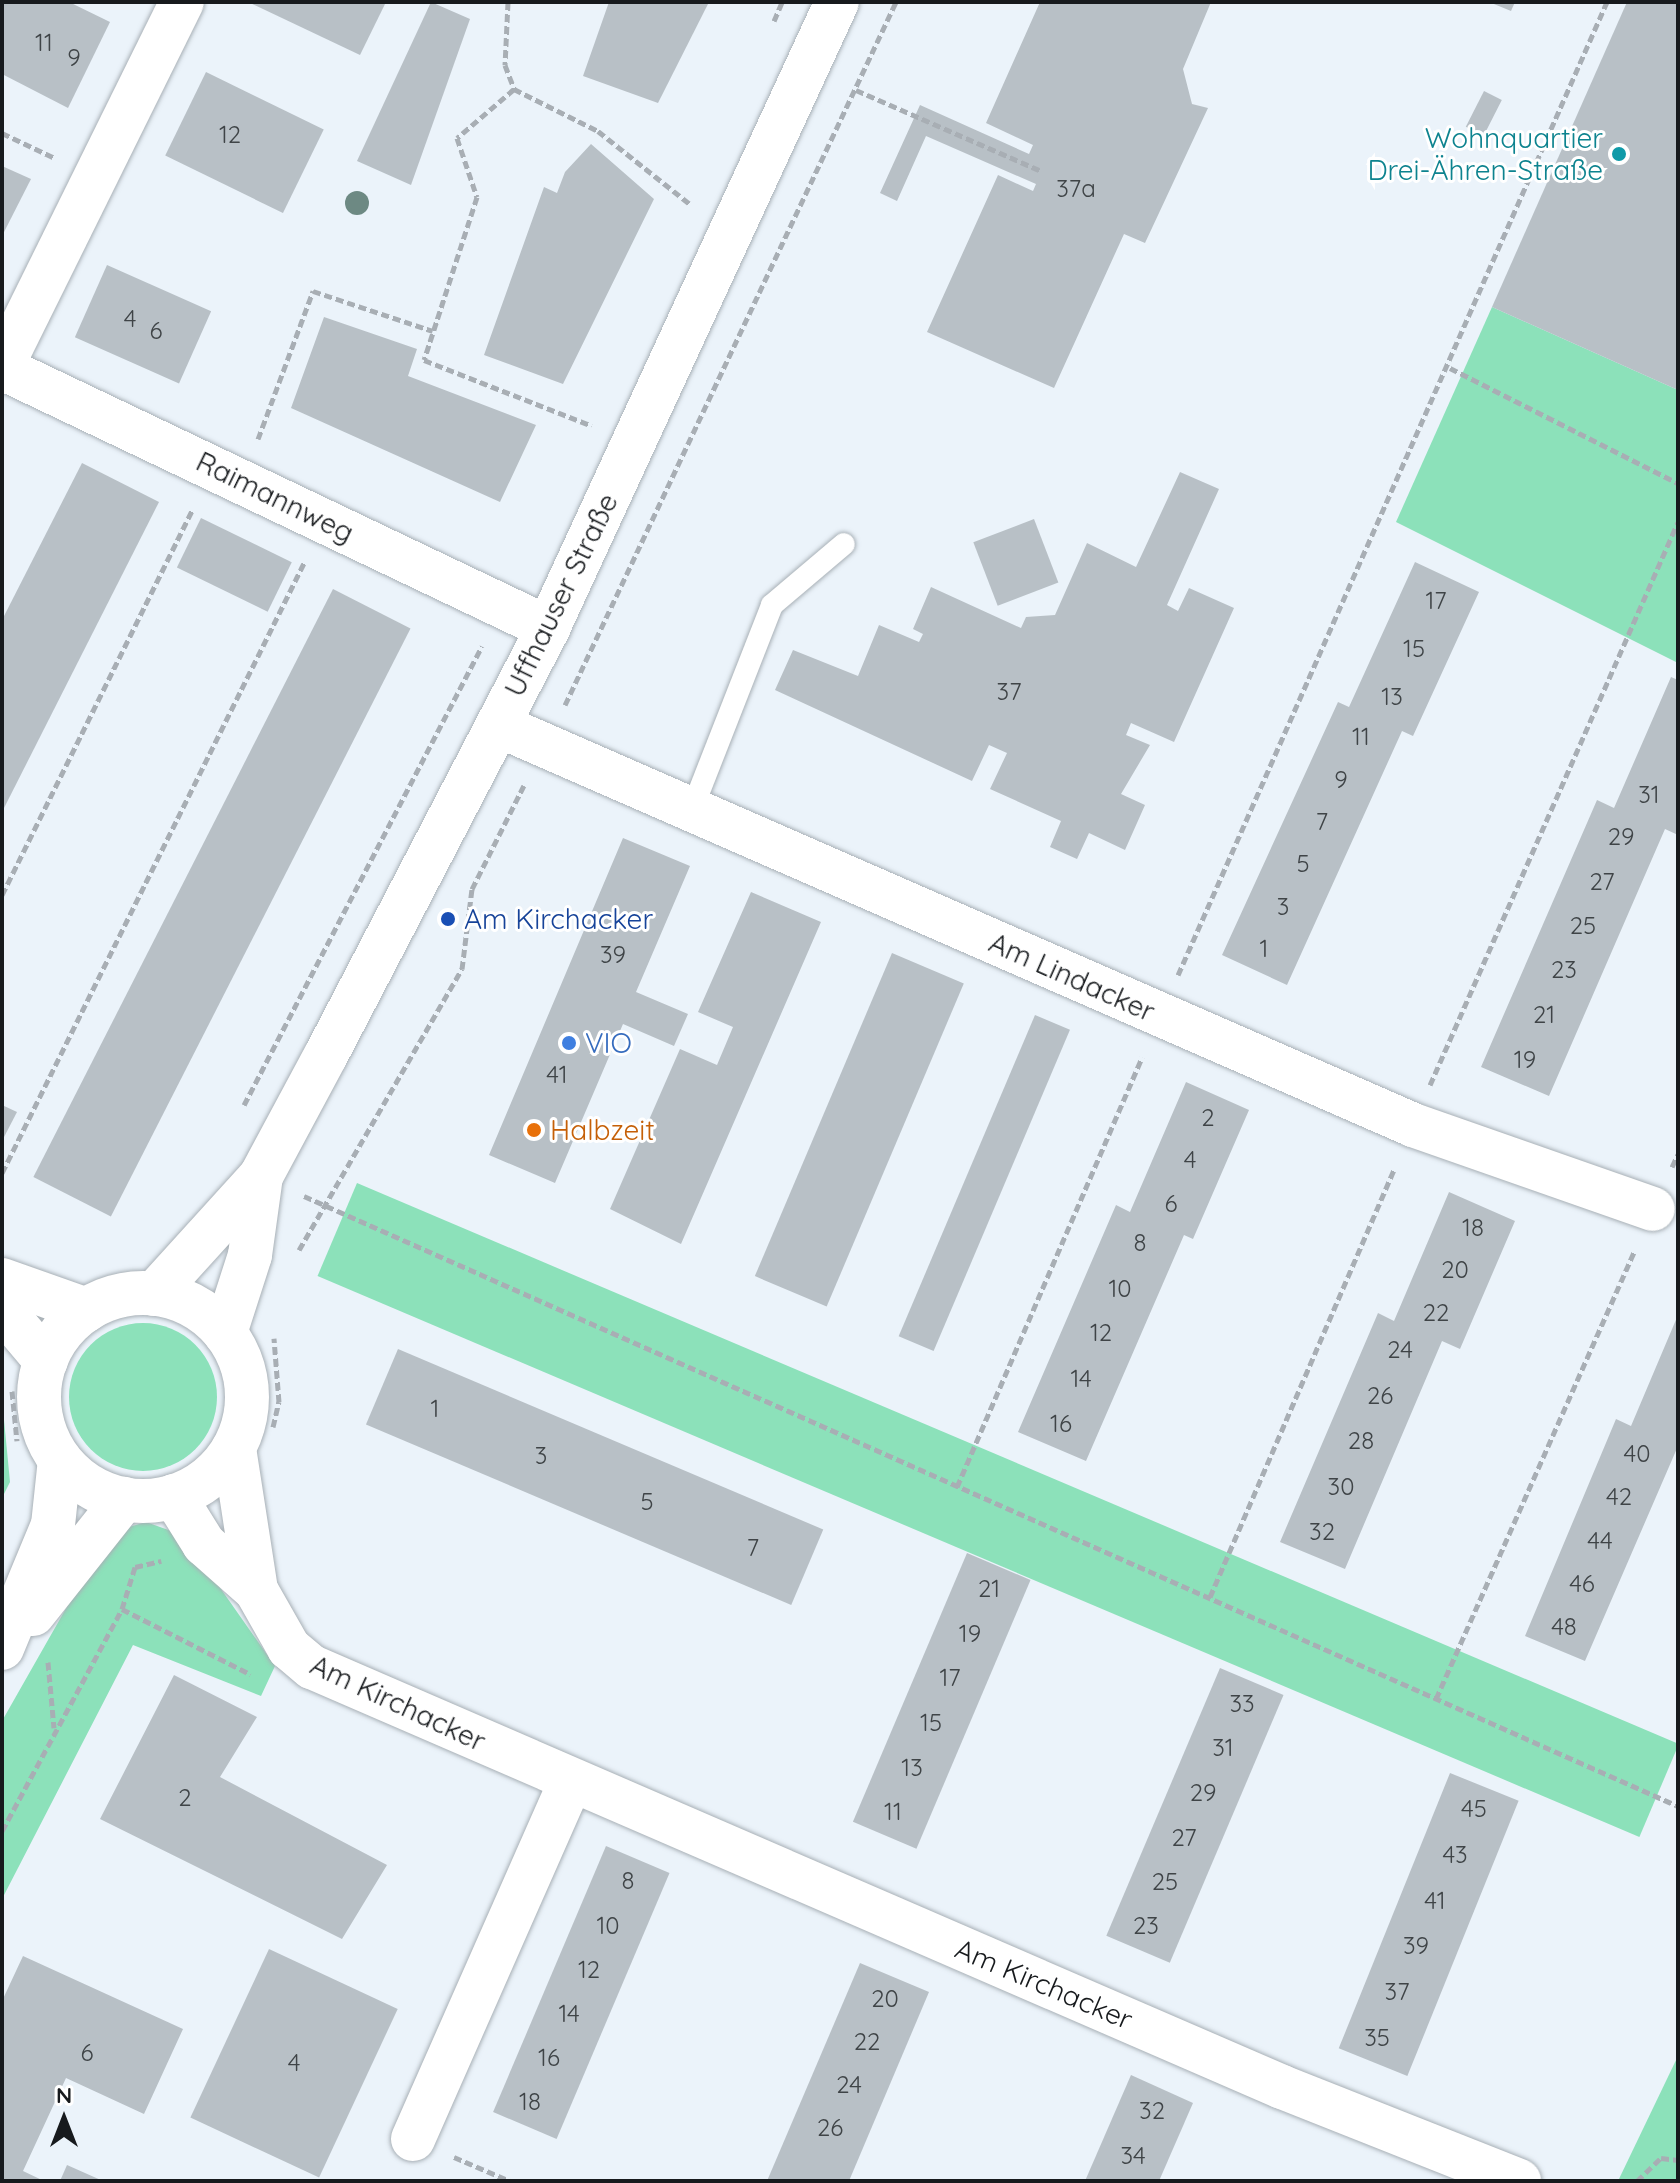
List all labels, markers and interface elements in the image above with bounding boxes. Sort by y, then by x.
house number: 11 [35,29,53,57]
house number: 9 [67,44,81,72]
house number: 12 [219,121,241,149]
place label: Wohnquartier Drei-Ähren-Straße [1367,121,1603,187]
marker: Wohnquartier Drei-Ähren-Straße [1610,145,1628,163]
house number: 37a [1056,175,1096,203]
house number: 4 [124,305,136,333]
house number: 6 [150,317,162,345]
street label: Raimannweg [191,444,359,550]
street label: Uffhauser Straße [497,488,625,702]
house number: 17 [1425,587,1447,615]
house number: 15 [1403,635,1425,663]
house number: 37 [997,678,1021,706]
house number: 13 [1381,683,1403,711]
house number: 11 [1352,723,1370,751]
house number: 9 [1334,766,1348,794]
house number: 31 [1638,781,1660,809]
house number: 7 [1316,808,1328,836]
house number: 29 [1608,823,1634,851]
house number: 5 [1296,850,1310,878]
house number: 27 [1589,868,1615,896]
house number: 3 [1277,893,1289,921]
place label: Am Kirchacker [464,902,653,936]
marker: Am Kirchacker [439,910,457,928]
house number: 25 [1570,912,1596,940]
street label: Am Lindacker [984,925,1160,1029]
house number: 1 [1260,935,1268,963]
house number: 39 [600,941,626,969]
house number: 23 [1551,956,1577,984]
house number: 21 [1533,1001,1555,1029]
place label: VIO [585,1026,632,1060]
marker: VIO [560,1034,578,1052]
house number: 19 [1514,1046,1536,1074]
house number: 41 [546,1061,568,1089]
house number: 2 [1201,1104,1215,1132]
place label: Halbzeit [550,1113,655,1147]
marker: Halbzeit [525,1121,543,1139]
house number: 4 [1184,1146,1196,1174]
house number: 6 [1165,1190,1177,1218]
house number: 18 [1462,1214,1484,1242]
house number: 8 [1134,1229,1146,1257]
house number: 20 [1441,1256,1469,1284]
house number: 10 [1108,1275,1132,1303]
house number: 22 [1423,1299,1449,1327]
house number: 12 [1090,1319,1112,1347]
house number: 24 [1387,1336,1413,1364]
house number: 14 [1070,1365,1092,1393]
house number: 26 [1367,1382,1393,1410]
house number: 1 [431,1395,439,1423]
house number: 16 [1050,1410,1072,1438]
house number: 28 [1348,1427,1374,1455]
house number: 40 [1624,1440,1650,1468]
house number: 3 [535,1442,547,1470]
house number: 30 [1328,1473,1354,1501]
house number: 42 [1606,1483,1632,1511]
house number: 5 [640,1488,654,1516]
house number: 32 [1309,1518,1335,1546]
house number: 44 [1587,1527,1613,1555]
house number: 7 [747,1534,759,1562]
house number: 46 [1569,1570,1595,1598]
house number: 21 [978,1575,1000,1603]
house number: 48 [1551,1613,1577,1641]
house number: 19 [959,1620,981,1648]
street label: Am Kirchacker [305,1648,491,1758]
house number: 17 [939,1664,961,1692]
house number: 33 [1229,1690,1255,1718]
house number: 15 [920,1709,942,1737]
house number: 31 [1212,1734,1234,1762]
house number: 13 [901,1754,923,1782]
house number: 29 [1190,1779,1216,1807]
house number: 2 [178,1784,192,1812]
house number: 45 [1461,1795,1487,1823]
house number: 11 [884,1798,902,1826]
house number: 27 [1171,1824,1197,1852]
house number: 43 [1442,1841,1468,1869]
house number: 8 [622,1867,634,1895]
house number: 25 [1152,1868,1178,1896]
house number: 41 [1424,1887,1446,1915]
house number: 10 [596,1912,620,1940]
house number: 23 [1133,1912,1159,1940]
street label: Am Kirchacker [950,1932,1138,2036]
house number: 39 [1403,1932,1429,1960]
house number: 12 [578,1956,600,1984]
house number: 37 [1385,1978,1409,2006]
house number: 20 [871,1985,899,2013]
house number: 14 [558,2000,580,2028]
house number: 35 [1364,2024,1390,2052]
house number: 22 [854,2028,880,2056]
house number: 6 [81,2039,93,2067]
house number: 16 [538,2044,560,2072]
house number: 4 [288,2049,300,2077]
house number: 24 [836,2071,862,2099]
north arrow [24,2079,104,2159]
text: N [56,2081,72,2109]
house number: 18 [519,2088,541,2116]
house number: 32 [1139,2097,1165,2125]
house number: 26 [817,2114,843,2142]
house number: 34 [1120,2142,1146,2170]

